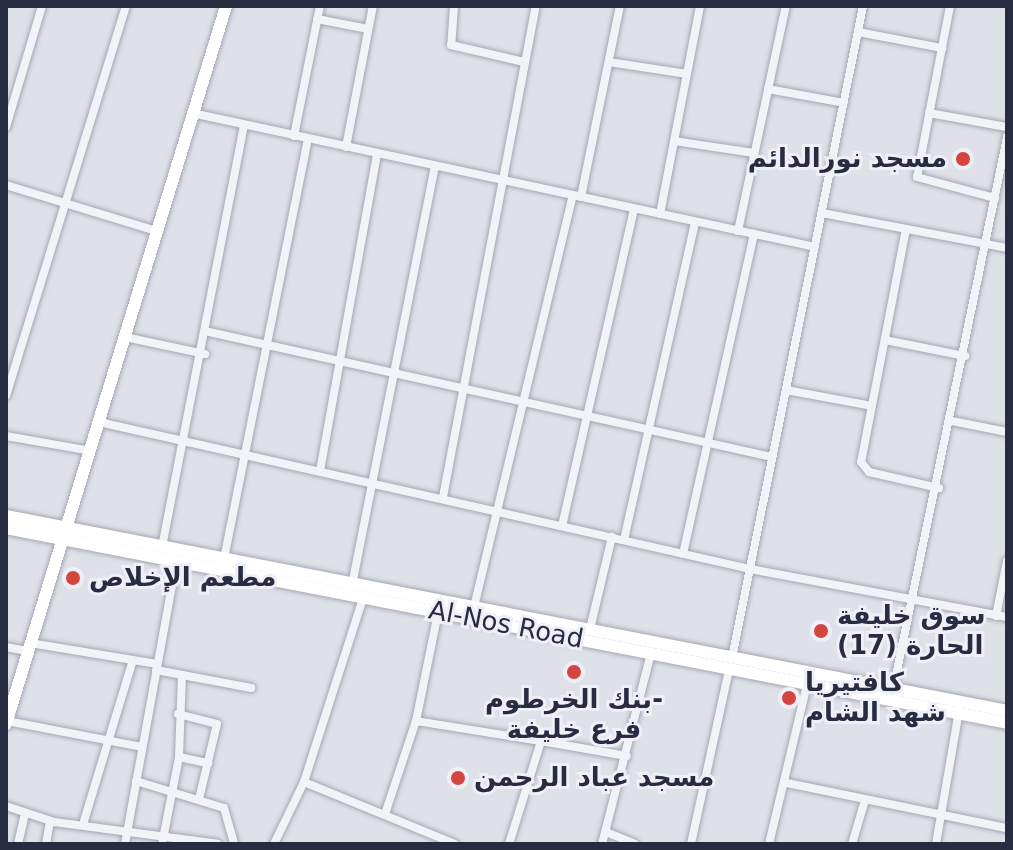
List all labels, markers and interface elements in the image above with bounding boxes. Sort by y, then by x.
place label: مسجد نورالدائم [748,143,947,175]
marker: مسجد نورالدائم [954,150,972,168]
place label: مطعم الإخلاص [89,562,276,594]
marker: مطعم الإخلاص [64,569,82,587]
street label: Al-Nos Road [426,595,586,655]
place label: سوق خليفة الحارة (17) [837,600,986,662]
marker: سوق خليفة الحارة (17) [812,622,830,640]
marker: بنك الخرطوم- فرع خليفة [565,663,583,681]
place label: كافتيريا شهد الشام [805,667,946,728]
place label: بنك الخرطوم- فرع خليفة [485,684,663,746]
marker: كافتيريا شهد الشام [780,689,798,707]
place label: مسجد عباد الرحمن [474,762,714,794]
marker: مسجد عباد الرحمن [449,769,467,787]

